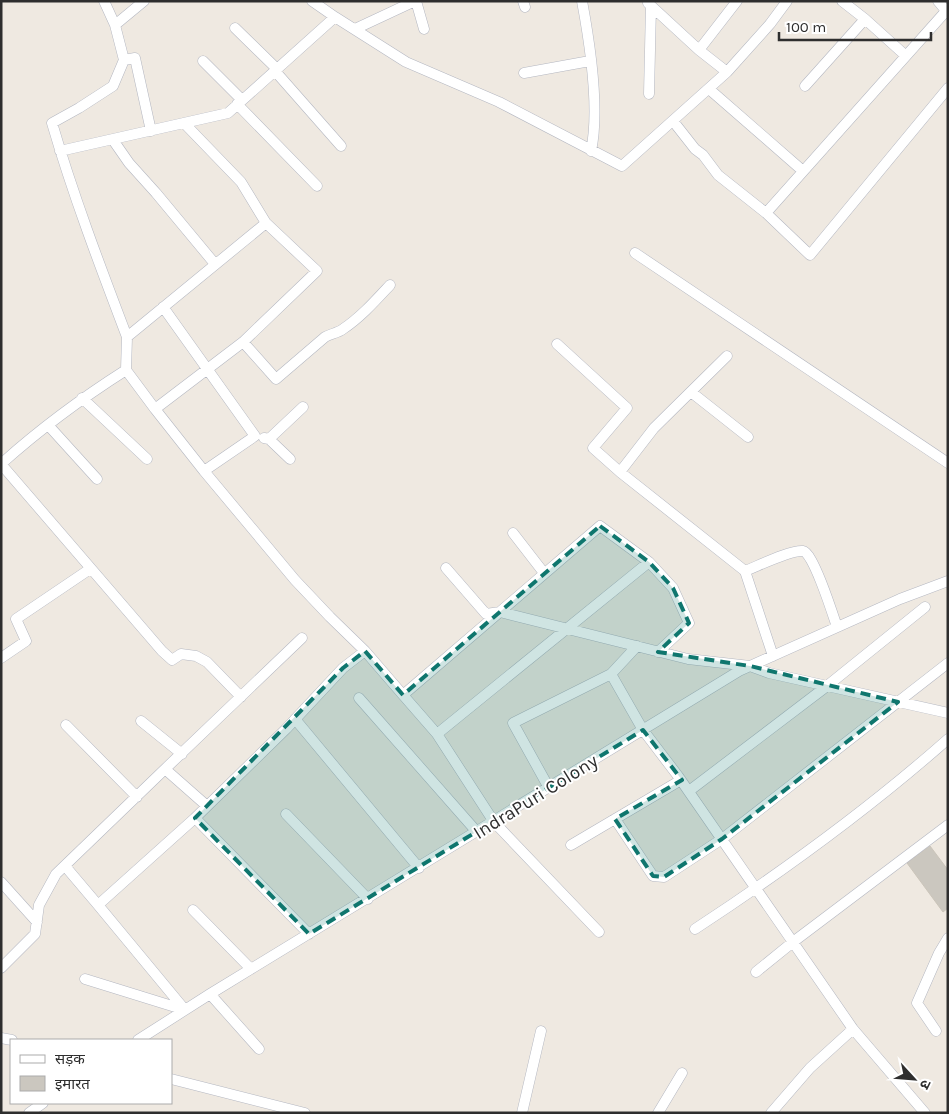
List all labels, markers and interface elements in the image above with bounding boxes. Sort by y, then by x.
scale bar [779,10,932,42]
text: 100 m [786,18,826,36]
street label: IndraPuri Colony [469,750,602,844]
legend [10,1039,172,1104]
text: सड़क [55,1050,85,1068]
north arrow [889,1054,939,1104]
text: इमारत [55,1075,90,1093]
text: उ [915,1077,935,1093]

